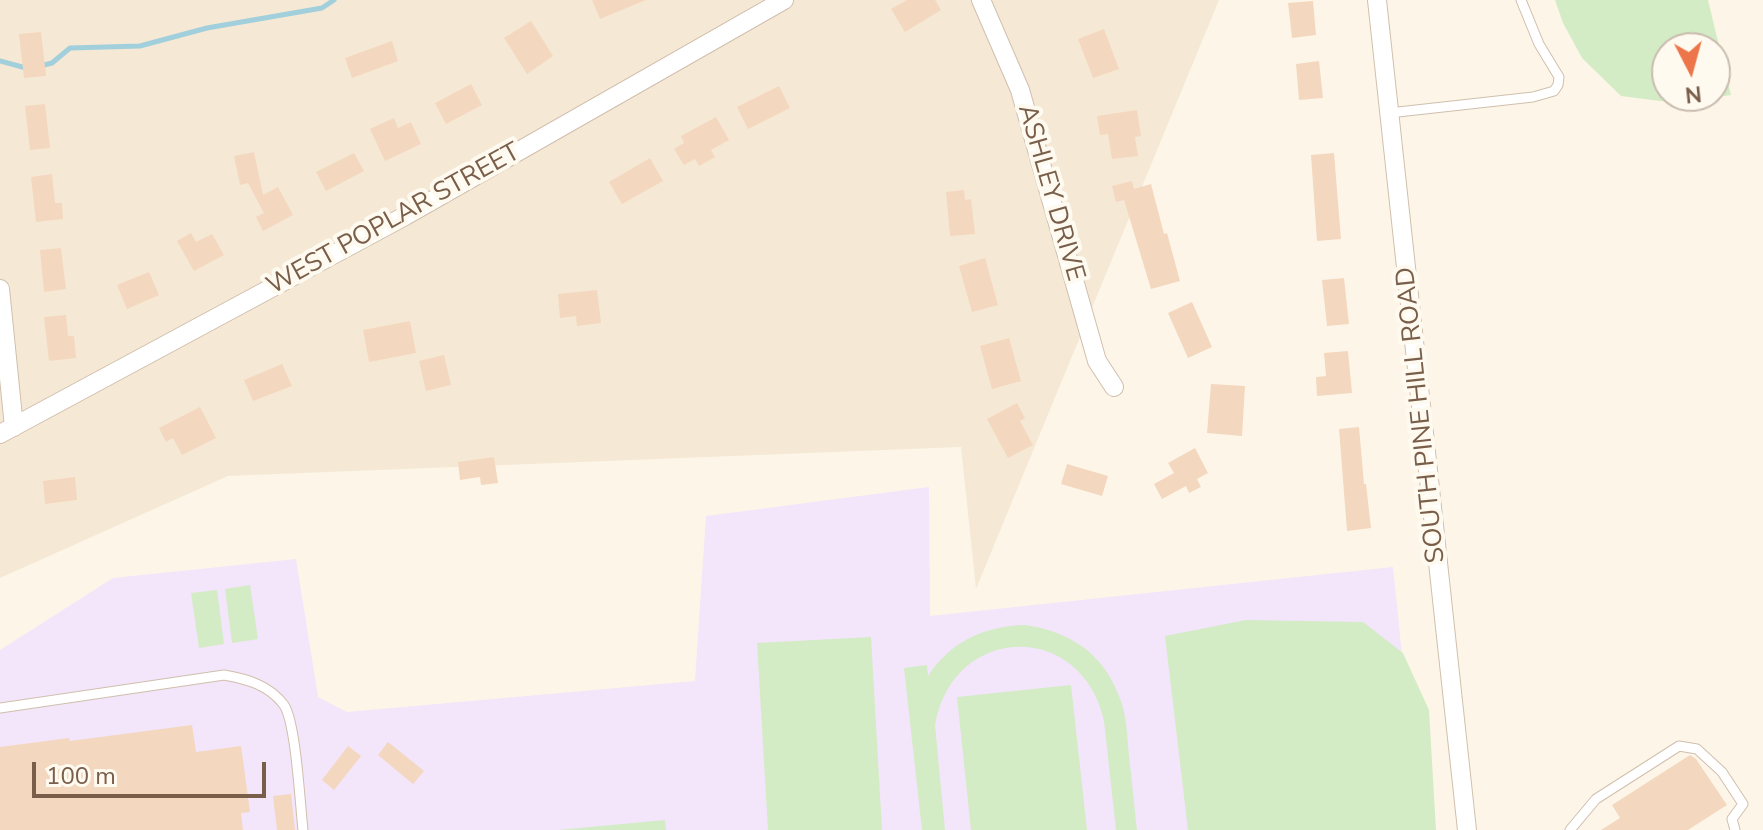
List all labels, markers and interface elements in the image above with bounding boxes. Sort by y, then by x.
north arrow [1651,32,1731,112]
text: N [1684,78,1703,110]
street label: ASHLEY DRIVE [1010,101,1090,285]
street label: WEST POPLAR STREET [262,137,526,303]
street label: SOUTH PINE HILL ROAD [1391,265,1453,565]
scale bar [36,746,270,796]
text: 100 m [46,760,116,792]

